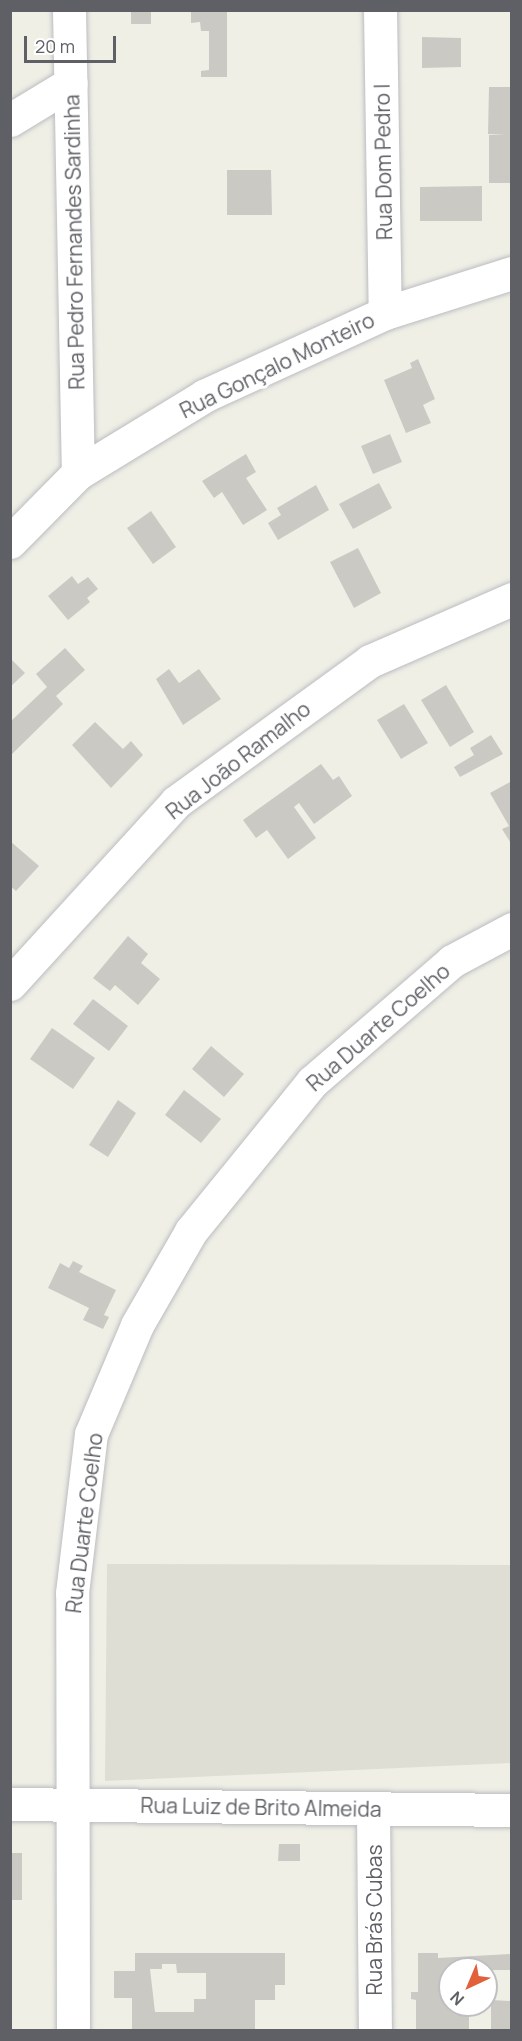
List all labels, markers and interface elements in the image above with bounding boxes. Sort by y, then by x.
scale bar [27,24,118,62]
text: 20 m [35,34,75,58]
street label: Rua Dom Pedro I [369,84,397,240]
street label: Rua Pedro Fernandes Sardinha [59,94,89,390]
street label: Rua Gonçalo Monteiro [176,307,378,423]
street label: Rua João Ramalho [161,696,315,824]
street label: Rua Duarte Coelho [301,958,455,1096]
street label: Rua Duarte Coelho [60,1431,108,1615]
street label: Rua Luiz de Brito Almeida [140,1792,382,1822]
street label: Rua Brás Cubas [361,1844,387,1996]
north arrow [438,1957,498,2017]
text: N [445,1987,469,2010]

